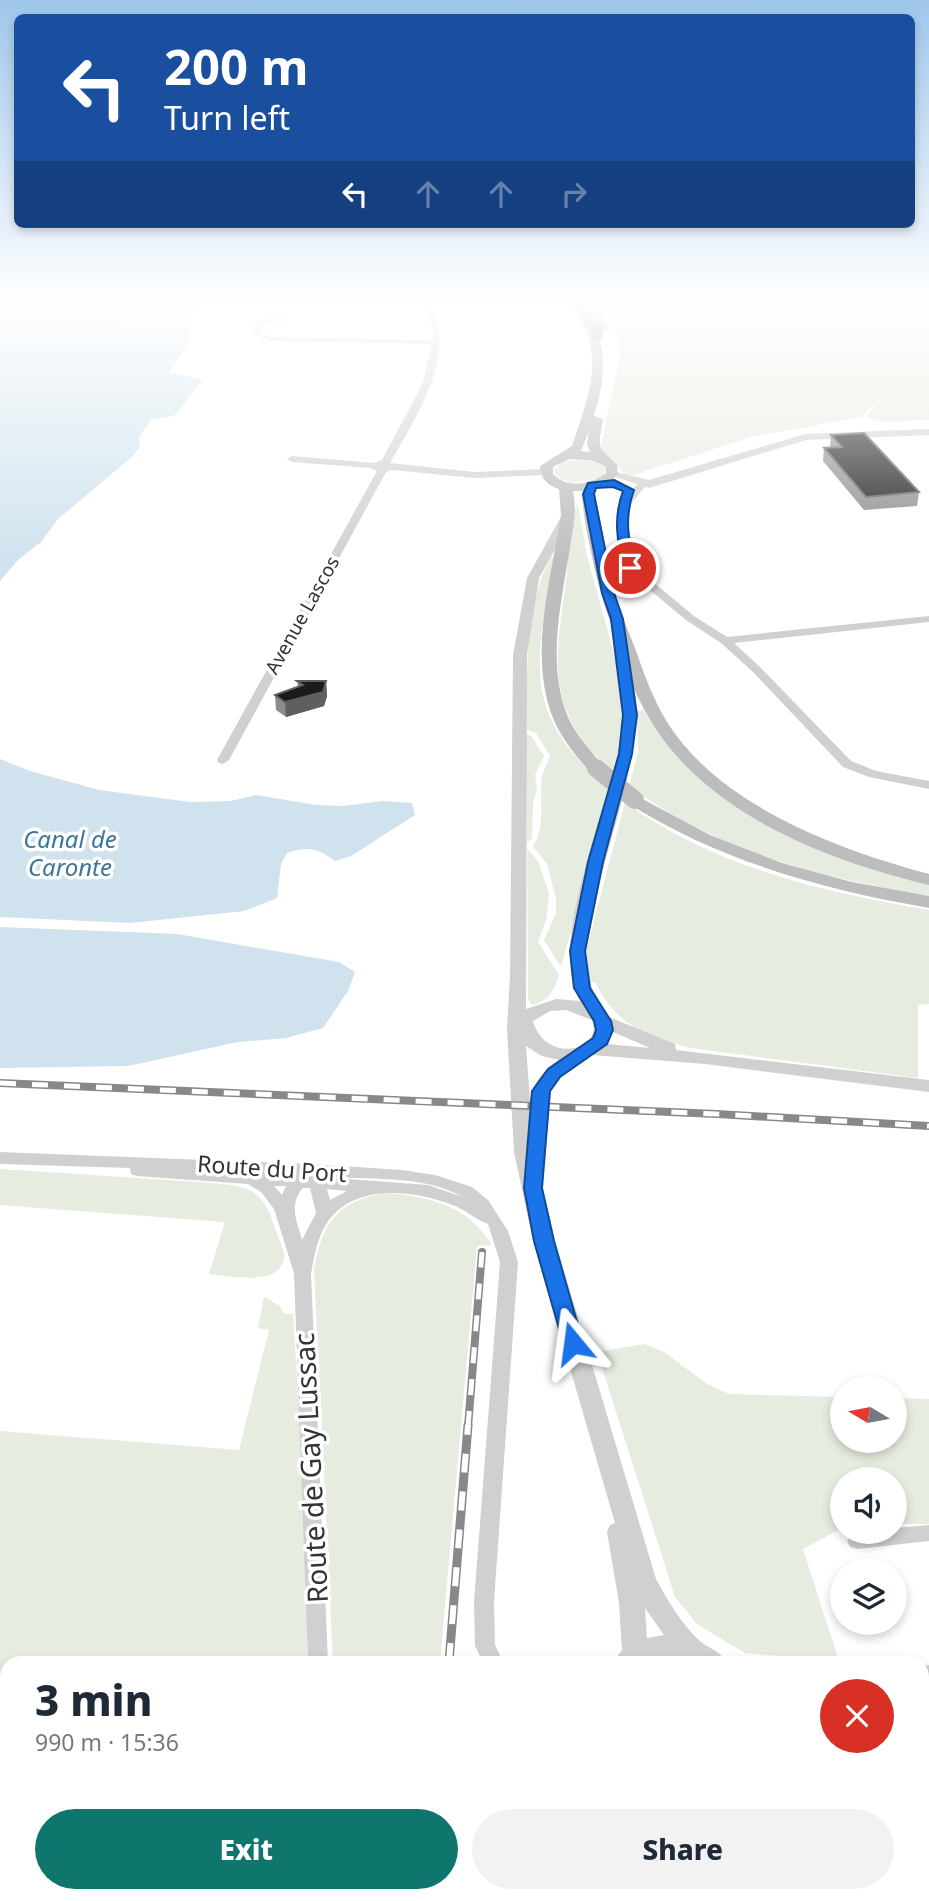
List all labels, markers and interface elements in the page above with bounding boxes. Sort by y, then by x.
text: 200 m [164,33,309,99]
icon: left [49,42,140,133]
text: Turn left [164,96,290,139]
icon: left [336,175,374,213]
icon: ahead [409,175,447,213]
icon: ahead [482,175,520,213]
icon: right [555,175,593,213]
pin [600,538,660,598]
icon: arrive [611,549,649,587]
street label: Avenue Lascos [259,551,345,679]
water label: Canal de Caronte [23,822,117,883]
street label: Route du Port [196,1147,348,1189]
position arrow [536,1306,610,1380]
street label: Route de Gay Lussac [284,1332,336,1604]
north arrow [830,1376,906,1452]
map controls [830,1376,907,1635]
button: sound [830,1467,907,1544]
button: layers [830,1558,907,1635]
text: 3 min [35,1671,152,1728]
button: close [820,1679,894,1753]
text: 990 m · 15:36 [35,1726,179,1758]
button: Exit [35,1809,458,1889]
button: Share [472,1809,894,1889]

